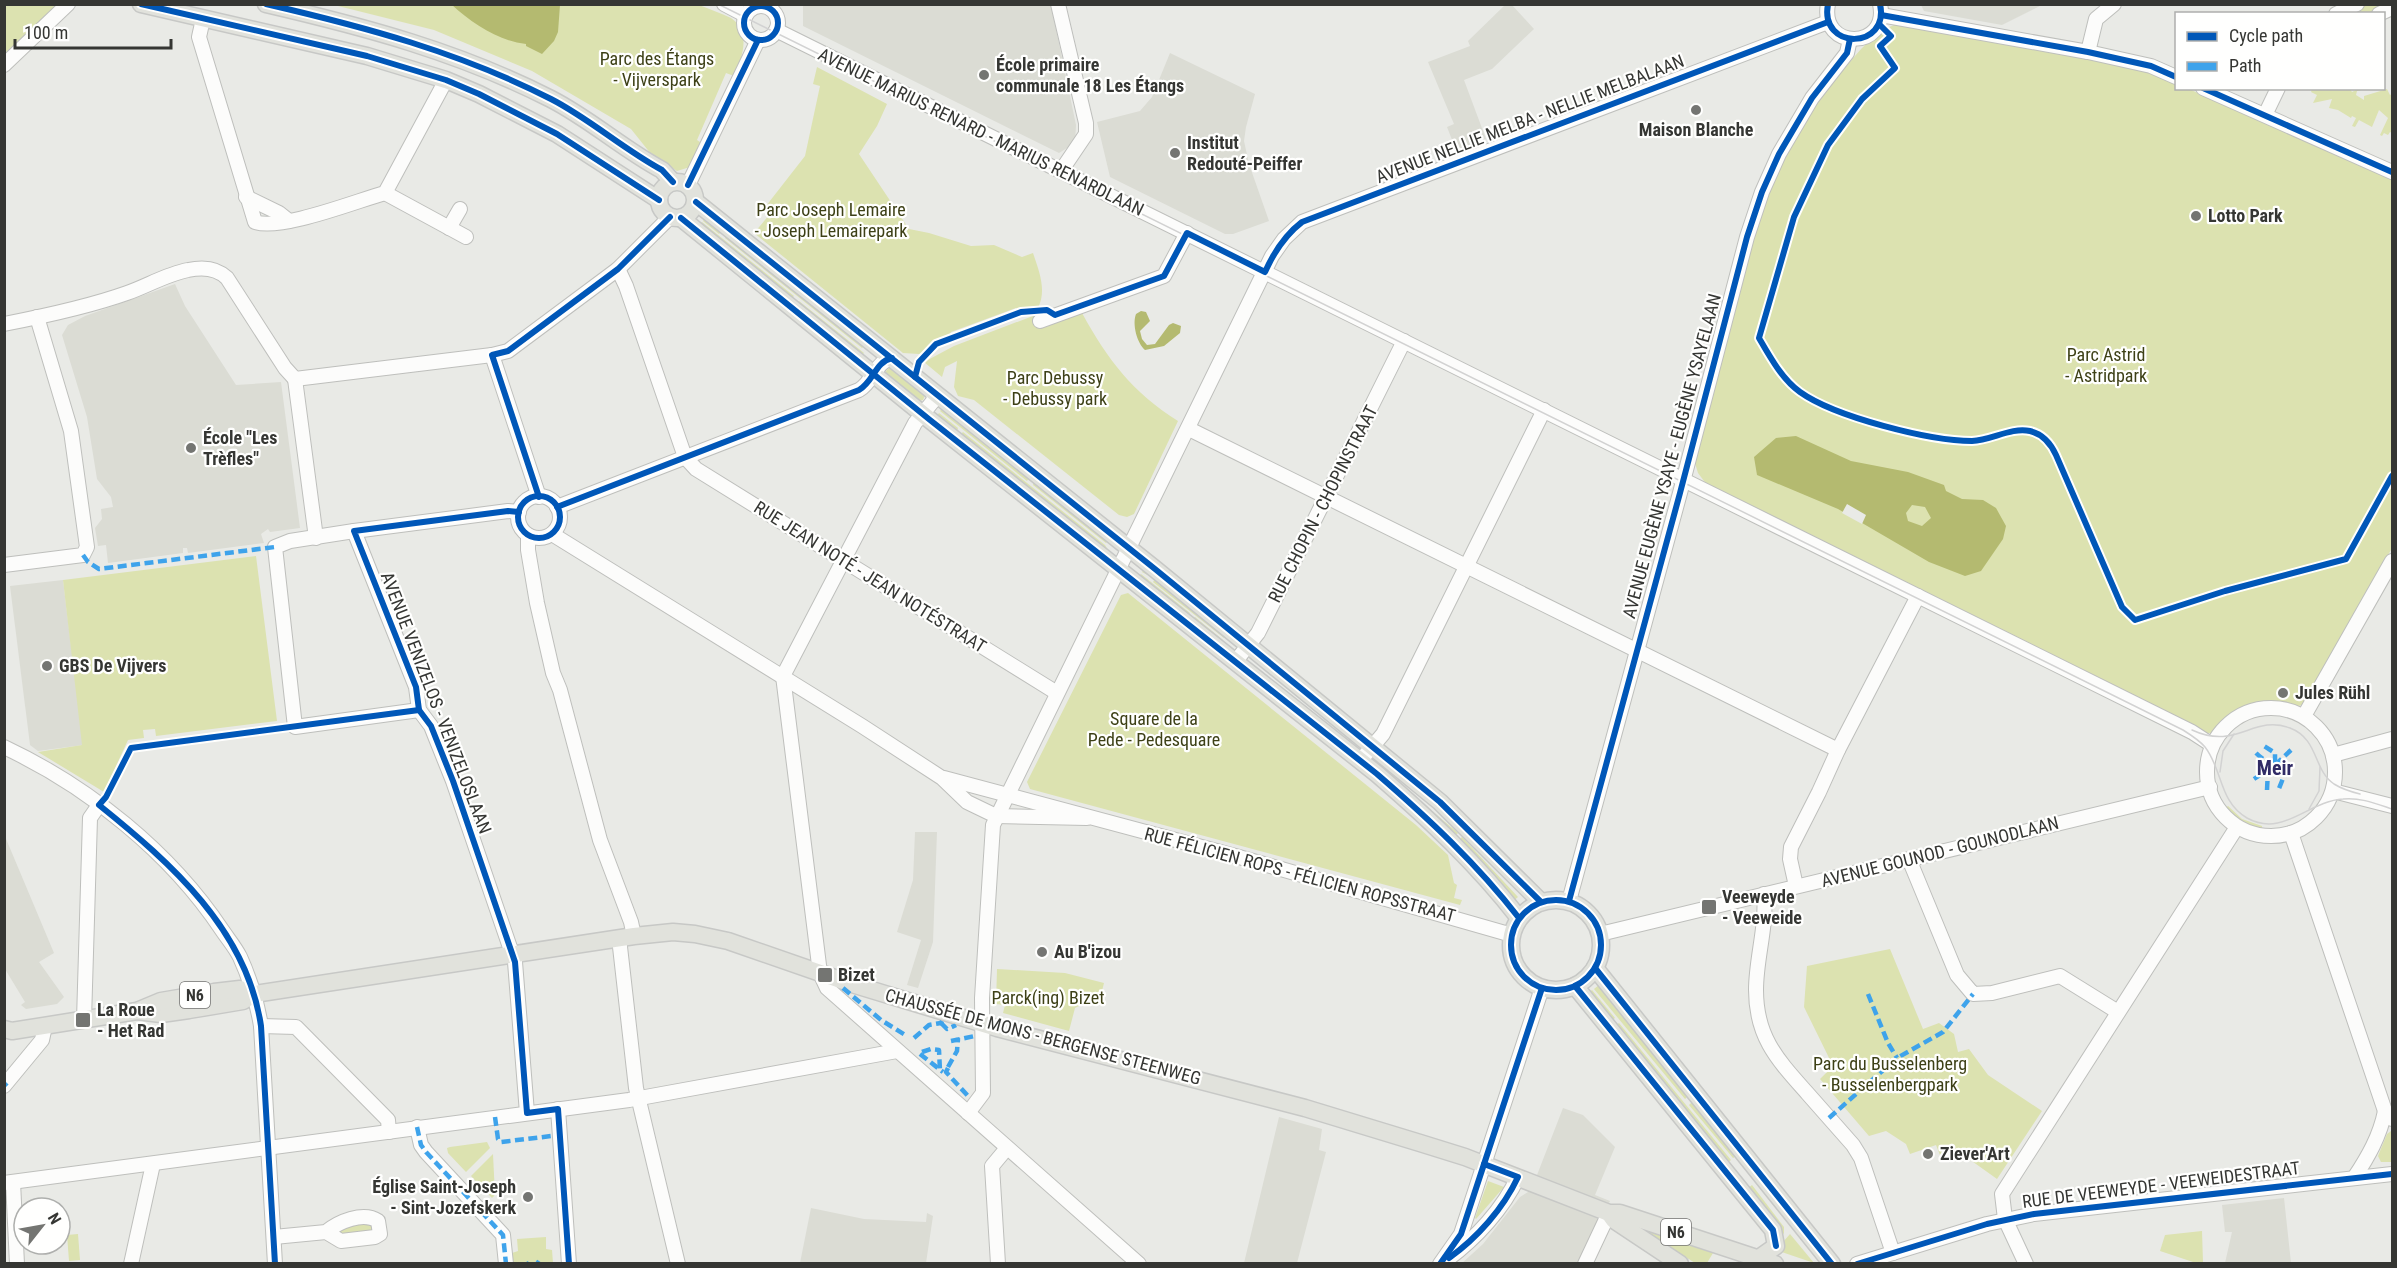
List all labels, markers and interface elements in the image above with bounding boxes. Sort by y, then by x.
scale bar [15,12,171,50]
legend [2175,12,2385,90]
text: 100 m [24,22,68,43]
text: Cycle path [2229,25,2303,46]
street label: AVENUE MARIUS RENARD - MARIUS RENARDLAAN [815,43,1148,220]
park label: Parc des Étangs - Vijverspark [600,48,714,90]
street label: AVENUE NELLIE MELBA - NELLIE MELBALAAN [1373,50,1687,187]
place label: École primaire communale 18 Les Étangs [996,54,1184,96]
text: Path [2229,55,2262,76]
marker: École primaire communale 18 Les Étangs [977,68,991,82]
marker: Maison Blanche [1689,103,1703,117]
place label: Maison Blanche [1639,119,1754,140]
place label: Institut Redouté-Peiffer [1187,132,1302,174]
marker: Institut Redouté-Peiffer [1168,146,1182,160]
park label: Parc Joseph Lemaire - Joseph Lemairepark [755,199,907,241]
place label: Lotto Park [2208,205,2283,226]
marker: Lotto Park [2189,209,2203,223]
street label: AVENUE EUGÈNE YSAYE - EUGÈNE YSAYELAAN [1618,291,1725,621]
park label: Parc Astrid - Astridpark [2065,344,2147,386]
park label: Parc Debussy - Debussy park [1003,367,1107,409]
street label: RUE CHOPIN - CHOPINSTRAAT [1264,402,1381,606]
place label: École "Les Trèfles" [203,427,277,469]
marker: École "Les Trèfles" [184,441,198,455]
street label: RUE JEAN NOTÉ - JEAN NOTÉSTRAAT [750,496,990,657]
street label: AVENUE VENIZELOS - VENIZELOSLAAN [377,569,496,837]
place label: GBS De Vijvers [59,655,166,676]
marker: GBS De Vijvers [40,659,54,673]
place label: Jules Rühl [2295,682,2370,703]
marker: Jules Rühl [2276,686,2290,700]
park label: Square de la Pede - Pedesquare [1088,708,1220,750]
district label: Meir [2257,756,2294,780]
street label: AVENUE GOUNOD - GOUNODLAAN [1819,812,2061,891]
street label: RUE FÉLICIEN ROPS - FÉLICIEN ROPSSTRAAT [1142,823,1458,926]
place label: Veeweyde - Veeweide [1722,886,1802,928]
marker: Veeweyde - Veeweide [1700,898,1718,916]
place label: Au B'izou [1054,941,1121,962]
marker: Au B'izou [1035,945,1049,959]
place label: Bizet [838,964,875,985]
marker: Bizet [816,966,834,984]
road number: N6 [180,982,210,1008]
street label: CHAUSSÉE DE MONS - BERGENSE STEENWEG [883,984,1203,1089]
park label: Parck(ing) Bizet [992,987,1104,1009]
place label: La Roue - Het Rad [97,999,164,1041]
marker: La Roue - Het Rad [74,1011,92,1029]
park label: Parc du Busselenberg - Busselenbergpark [1813,1053,1967,1095]
place label: Ziever'Art [1940,1143,2010,1164]
marker: Ziever'Art [1921,1147,1935,1161]
street label: RUE DE VEEWEYDE - VEEWEIDESTRAAT [2021,1157,2301,1212]
place label: Église Saint-Joseph - Sint-Jozefskerk [372,1176,516,1218]
marker: Église Saint-Joseph - Sint-Jozefskerk [521,1190,535,1204]
north arrow [12,1196,72,1256]
text: N [44,1209,65,1228]
road number: N6 [1661,1219,1691,1245]

